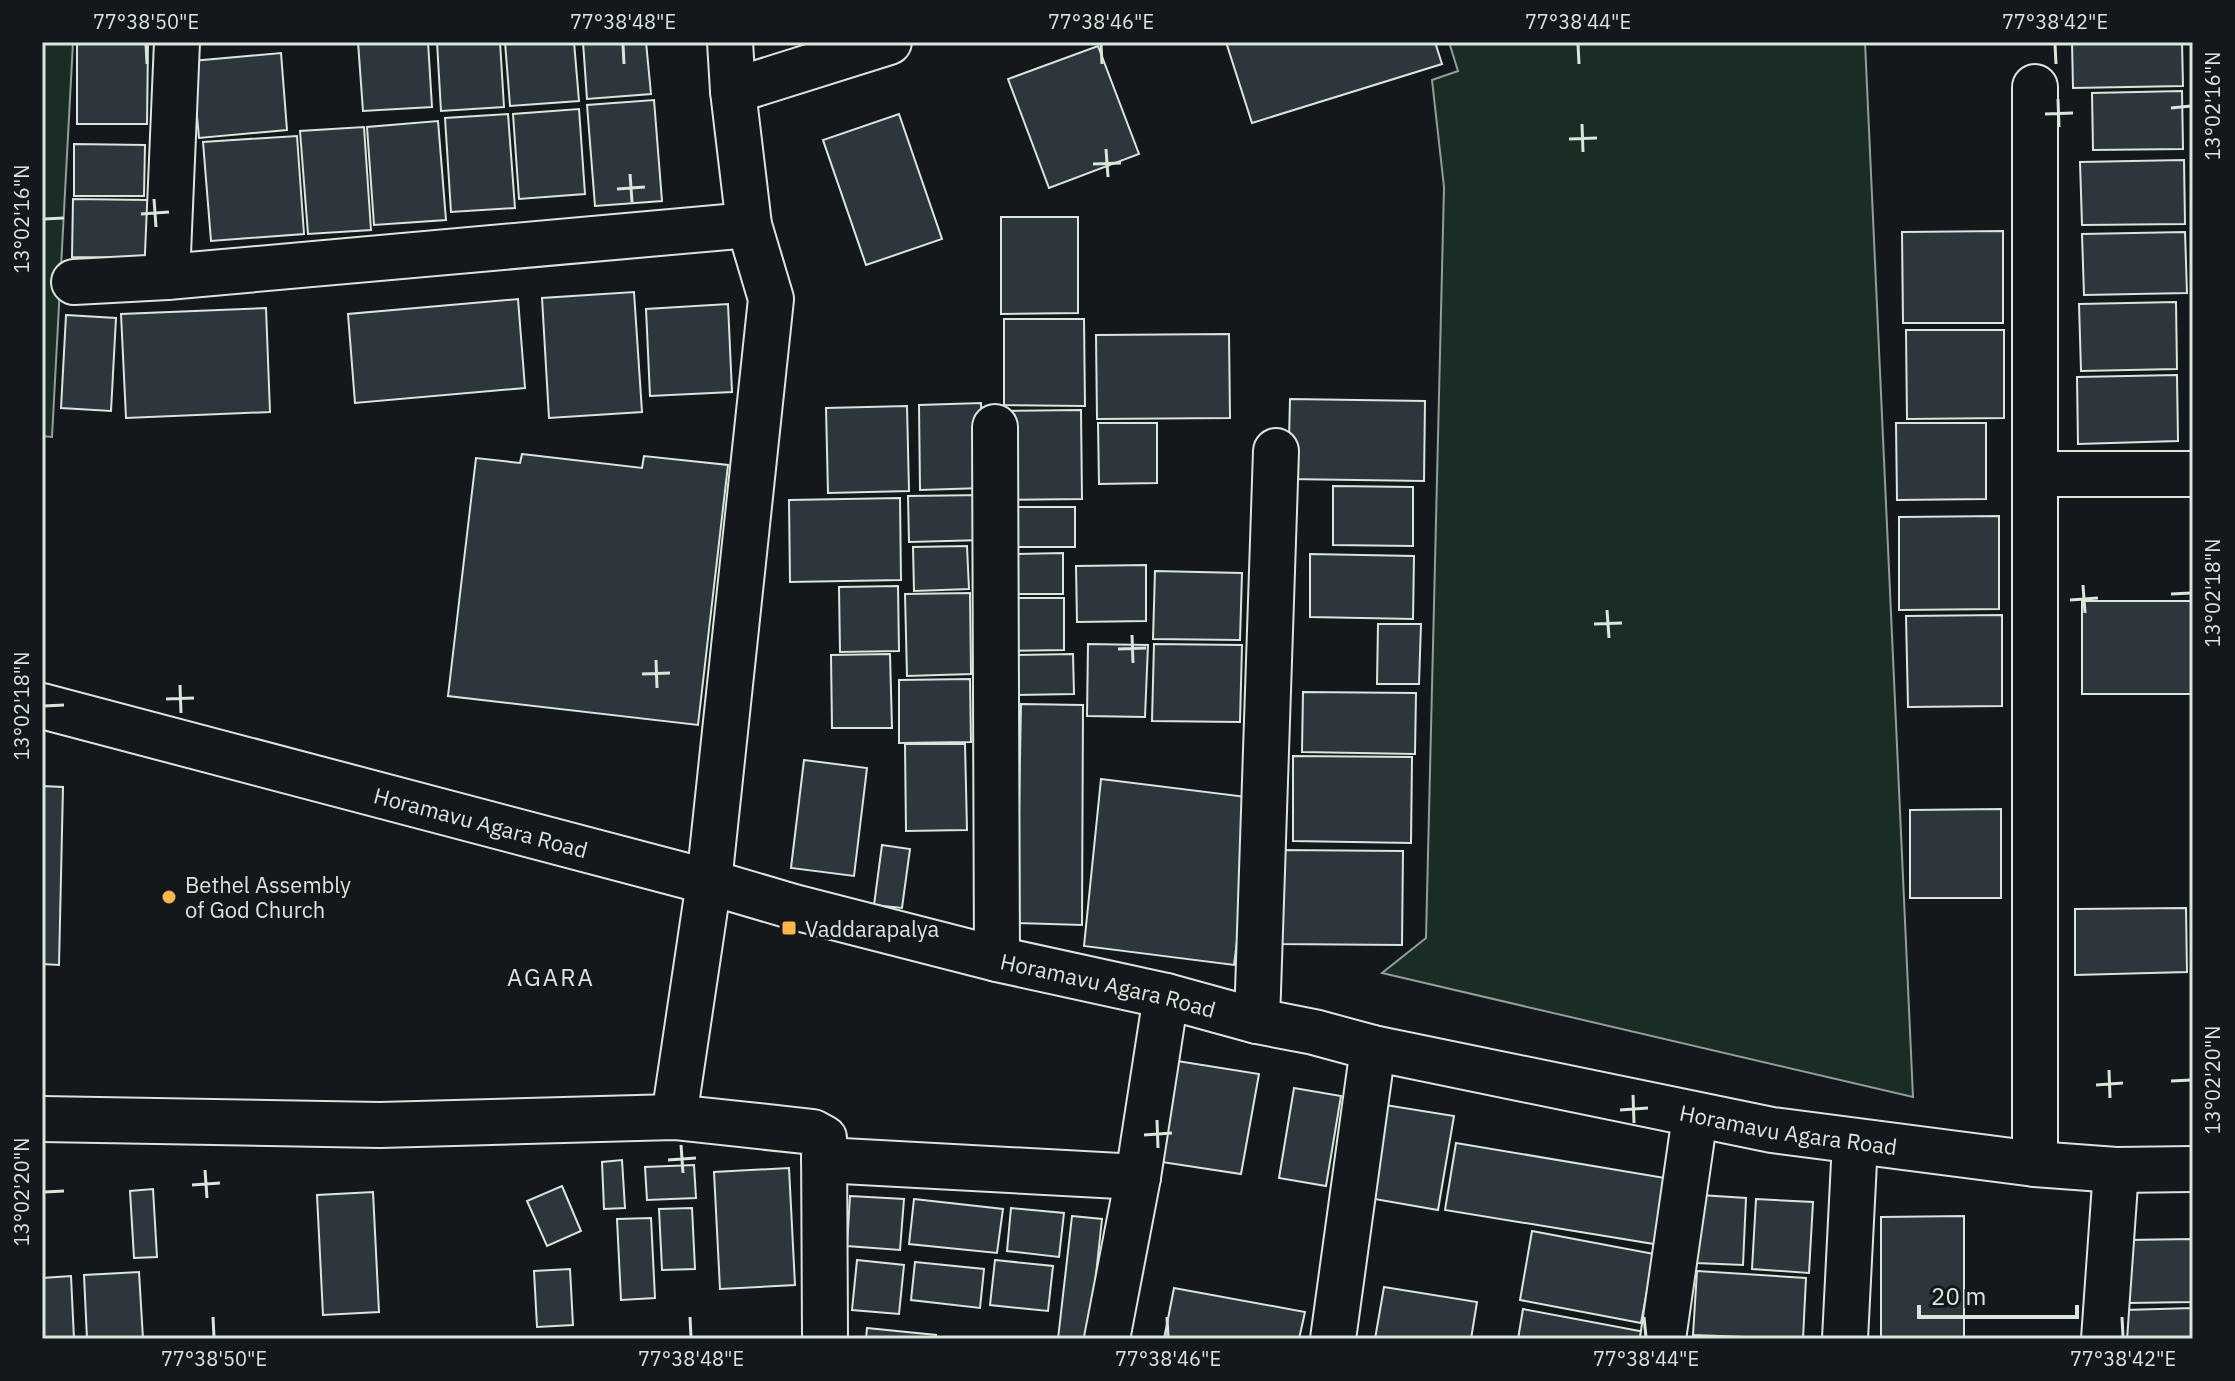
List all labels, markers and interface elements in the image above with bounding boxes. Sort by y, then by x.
text: 77°38'50"E [93,8,199,35]
text: 77°38'48"E [570,8,676,35]
text: 77°38'46"E [1048,8,1154,35]
text: 77°38'44"E [1525,8,1631,35]
text: 77°38'42"E [2002,8,2108,35]
text: 13°02'16"N [2199,52,2226,160]
text: 13°02'16"N [8,165,35,273]
text: 13°02'18"N [2199,539,2226,647]
text: 13°02'18"N [8,652,35,760]
street label: Horamavu Agara Road [371,780,591,864]
place label: Bethel Assembly of God Church [185,870,351,924]
marker: Bethel Assembly of God Church [160,888,178,906]
place label: Vaddarapalya [805,914,939,943]
marker: Vaddarapalya [780,919,798,937]
street label: Horamavu Agara Road [998,946,1219,1023]
district label: AGARA [507,961,595,993]
text: 13°02'20"N [2199,1026,2226,1134]
street label: Horamavu Agara Road [1677,1097,1899,1161]
text: 13°02'20"N [8,1138,35,1246]
scale bar [1919,1269,2077,1319]
text: 20 m [1931,1280,1986,1312]
text: 77°38'50"E [161,1345,267,1372]
text: 77°38'48"E [638,1345,744,1372]
text: 77°38'46"E [1115,1345,1221,1372]
text: 77°38'44"E [1593,1345,1699,1372]
text: 77°38'42"E [2070,1345,2176,1372]

